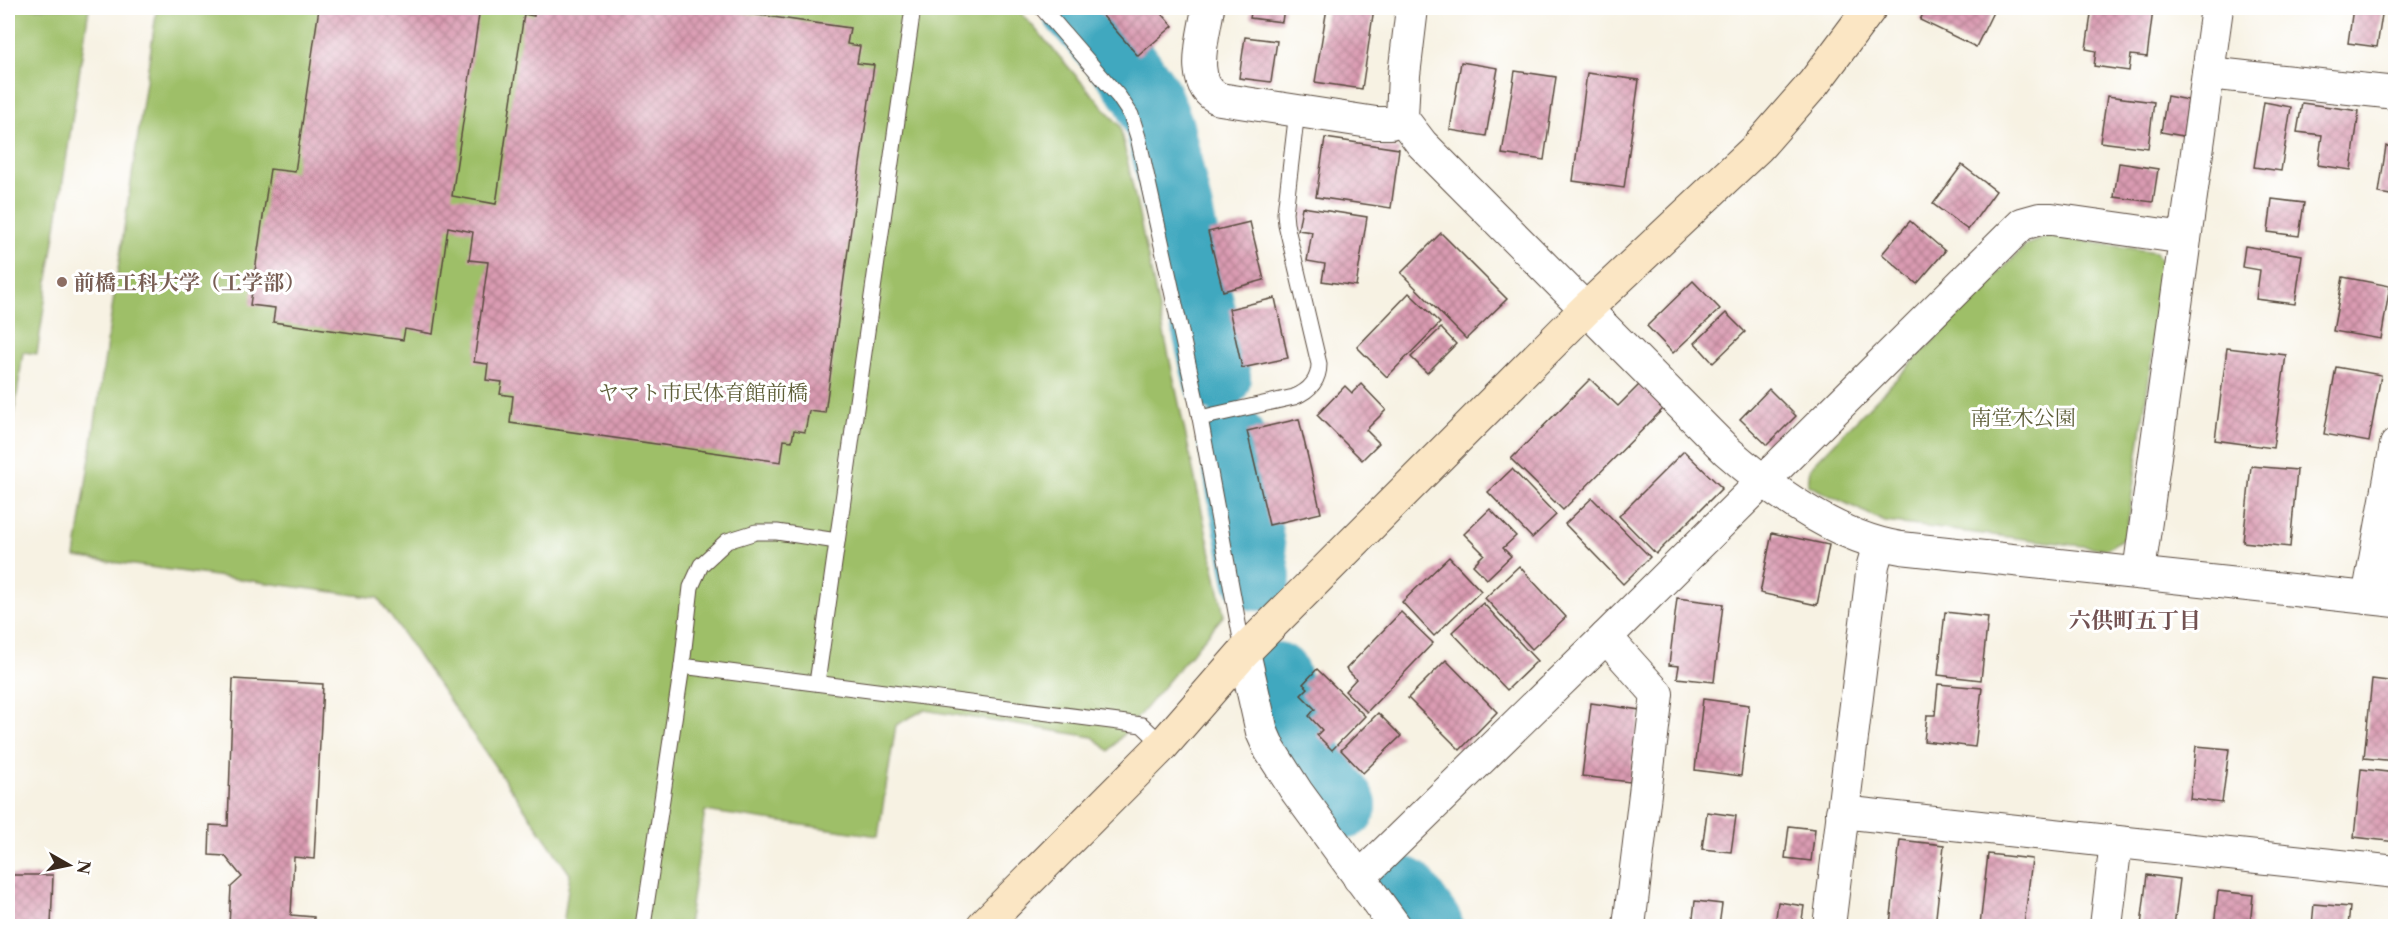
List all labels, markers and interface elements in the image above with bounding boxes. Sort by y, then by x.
place label: 前橋工科大学（工学部） [74,270,305,295]
marker: 前橋工科大学（工学部） [55,275,69,289]
park label: ヤマト市民体育館前橋 [598,380,808,405]
park label: 南堂木公園 [1971,405,2076,430]
district label: 六供町五丁目 [2069,607,2201,634]
north arrow [39,835,99,895]
text: N [73,859,95,876]

